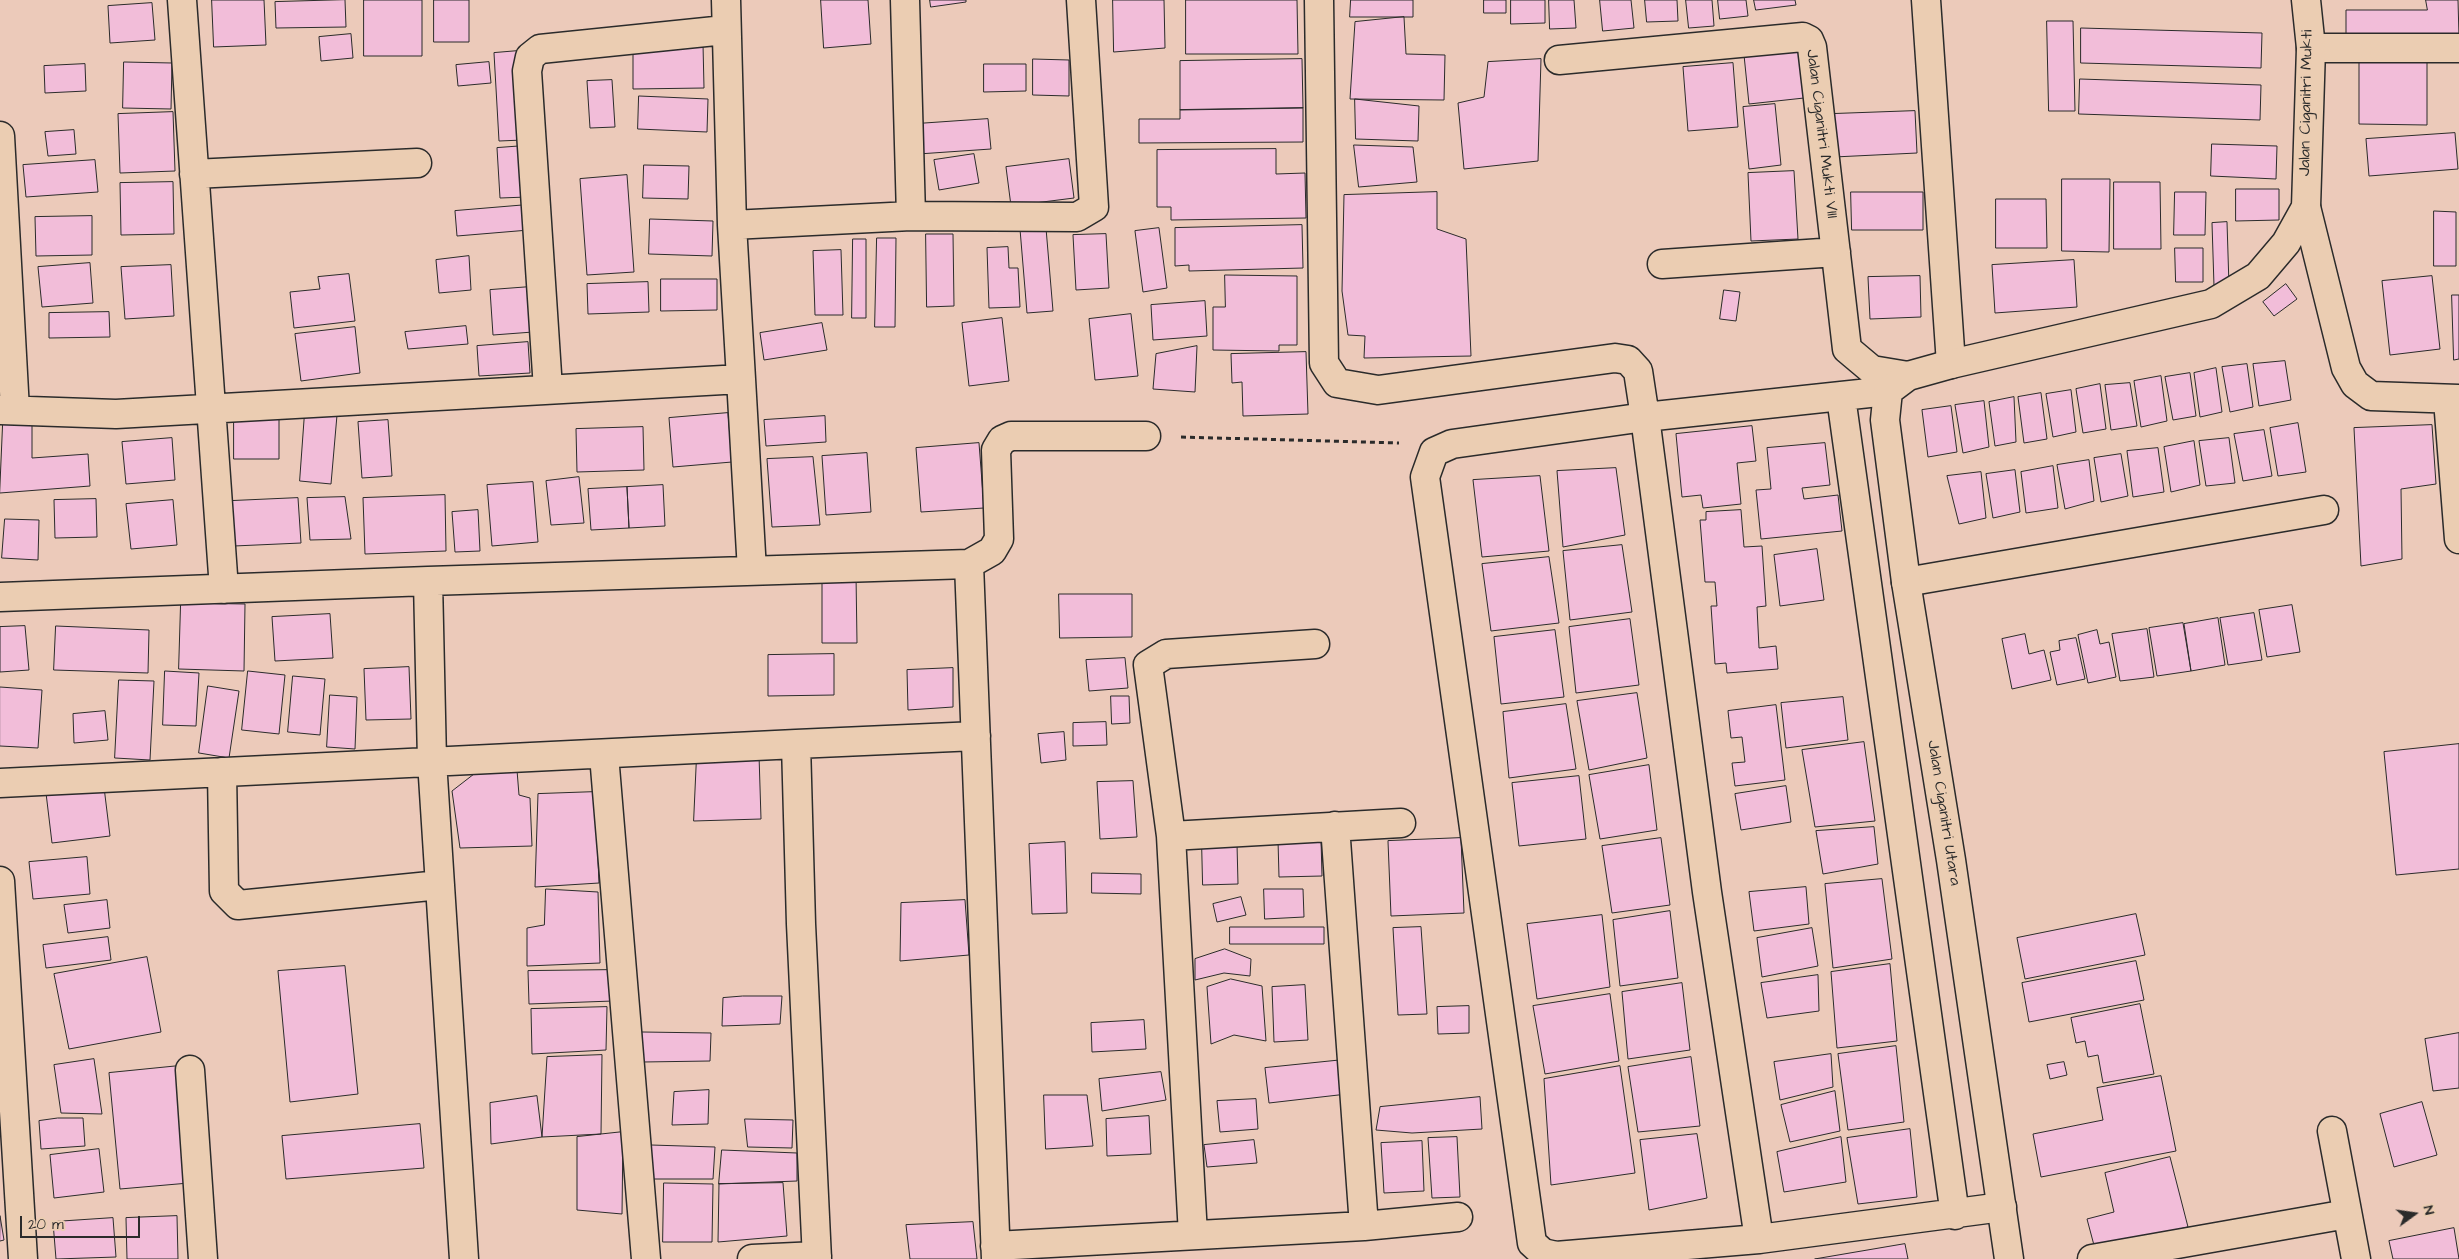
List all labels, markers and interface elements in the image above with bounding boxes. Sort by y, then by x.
street label: Jalan Ciganitri Mukti [2296,30,2318,176]
street label: Jalan Ciganitri Mukti VIII [1801,48,1841,220]
street label: Jalan Ciganitri Utara [1922,739,1964,887]
north arrow [2389,1189,2439,1239]
text: N [2418,1204,2439,1217]
scale bar [22,1206,142,1238]
text: 20 m [28,1214,64,1235]

